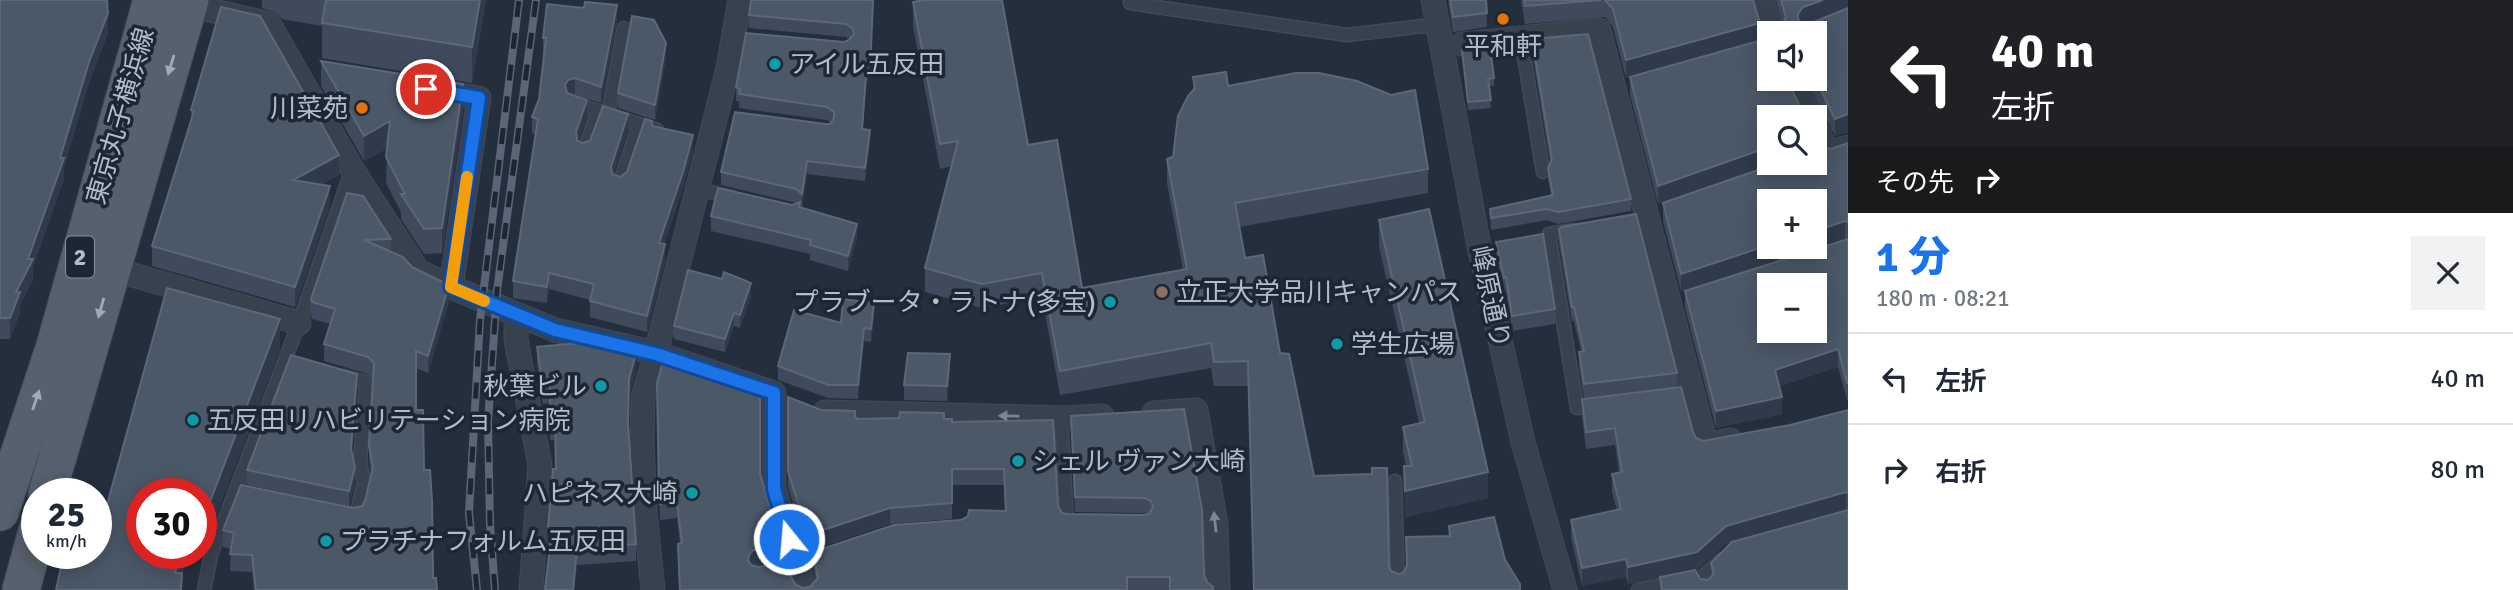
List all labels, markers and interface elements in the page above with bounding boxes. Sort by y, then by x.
marker: 平和軒 [1495,11,1511,27]
map controls [1757,21,1827,343]
button: sound [1757,21,1827,91]
text: 40 m [1991,21,2094,81]
street label: 東京丸子横浜線 [80,24,161,208]
icon: left [1876,28,1967,119]
place label: 平和軒 [1464,31,1542,63]
place label: アイル五反田 [789,49,944,81]
one-way arrow [165,55,175,76]
marker: アイル五反田 [767,56,783,72]
pin [396,59,456,119]
icon: arrive [407,70,445,108]
text: 左折 [1991,88,2055,127]
place label: 川菜苑 [270,93,348,125]
marker: 川菜苑 [354,100,370,116]
button: search [1757,105,1827,175]
icon: right [1968,161,2006,199]
text: その先 [1876,167,1954,199]
button: + [1757,189,1827,259]
text: 1 分 [1876,232,1950,283]
road number: 2 [66,236,94,278]
button: close [2411,236,2485,310]
street label: 峰原通り [1464,243,1516,351]
button: − [1757,273,1827,343]
place label: 立正大学品川キャンパス [1176,277,1462,309]
marker: 立正大学品川キャンパス [1154,284,1170,300]
text: 180 m · 08:21 [1876,284,2010,313]
place label: プラブータ・ラトナ(多宝) [793,287,1096,319]
marker: プラブータ・ラトナ(多宝) [1102,294,1118,310]
one-way arrow [95,297,106,319]
place label: 学生広場 [1351,329,1455,361]
marker: 学生広場 [1329,336,1345,352]
icon: left [1876,360,1914,398]
text: 40 m [2430,363,2485,395]
text: 左折 [1935,366,1987,398]
place label: 秋葉ビル [483,371,587,403]
marker: 秋葉ビル [593,378,609,394]
one-way arrow [31,389,42,410]
place label: 五反田リハビリテーション病院 [207,405,570,437]
one-way arrow [998,410,1020,422]
marker: 五反田リハビリテーション病院 [185,412,201,428]
place label: シェル ヴァン大崎 [1032,446,1246,478]
icon: right [1876,451,1914,489]
marker: シェル ヴァン大崎 [1010,453,1026,469]
text: 80 m [2430,454,2485,486]
text: 右折 [1935,457,1987,489]
speed limit sign: 30 [126,478,217,569]
place label: ハピネス大崎 [522,478,678,510]
marker: ハピネス大崎 [684,485,700,501]
text: 25 [48,493,85,536]
position arrow [752,502,826,576]
one-way arrow [1210,511,1221,533]
place label: プラチナフォルム五反田 [340,526,625,558]
text: km/h [46,530,87,552]
marker: プラチナフォルム五反田 [318,533,334,549]

